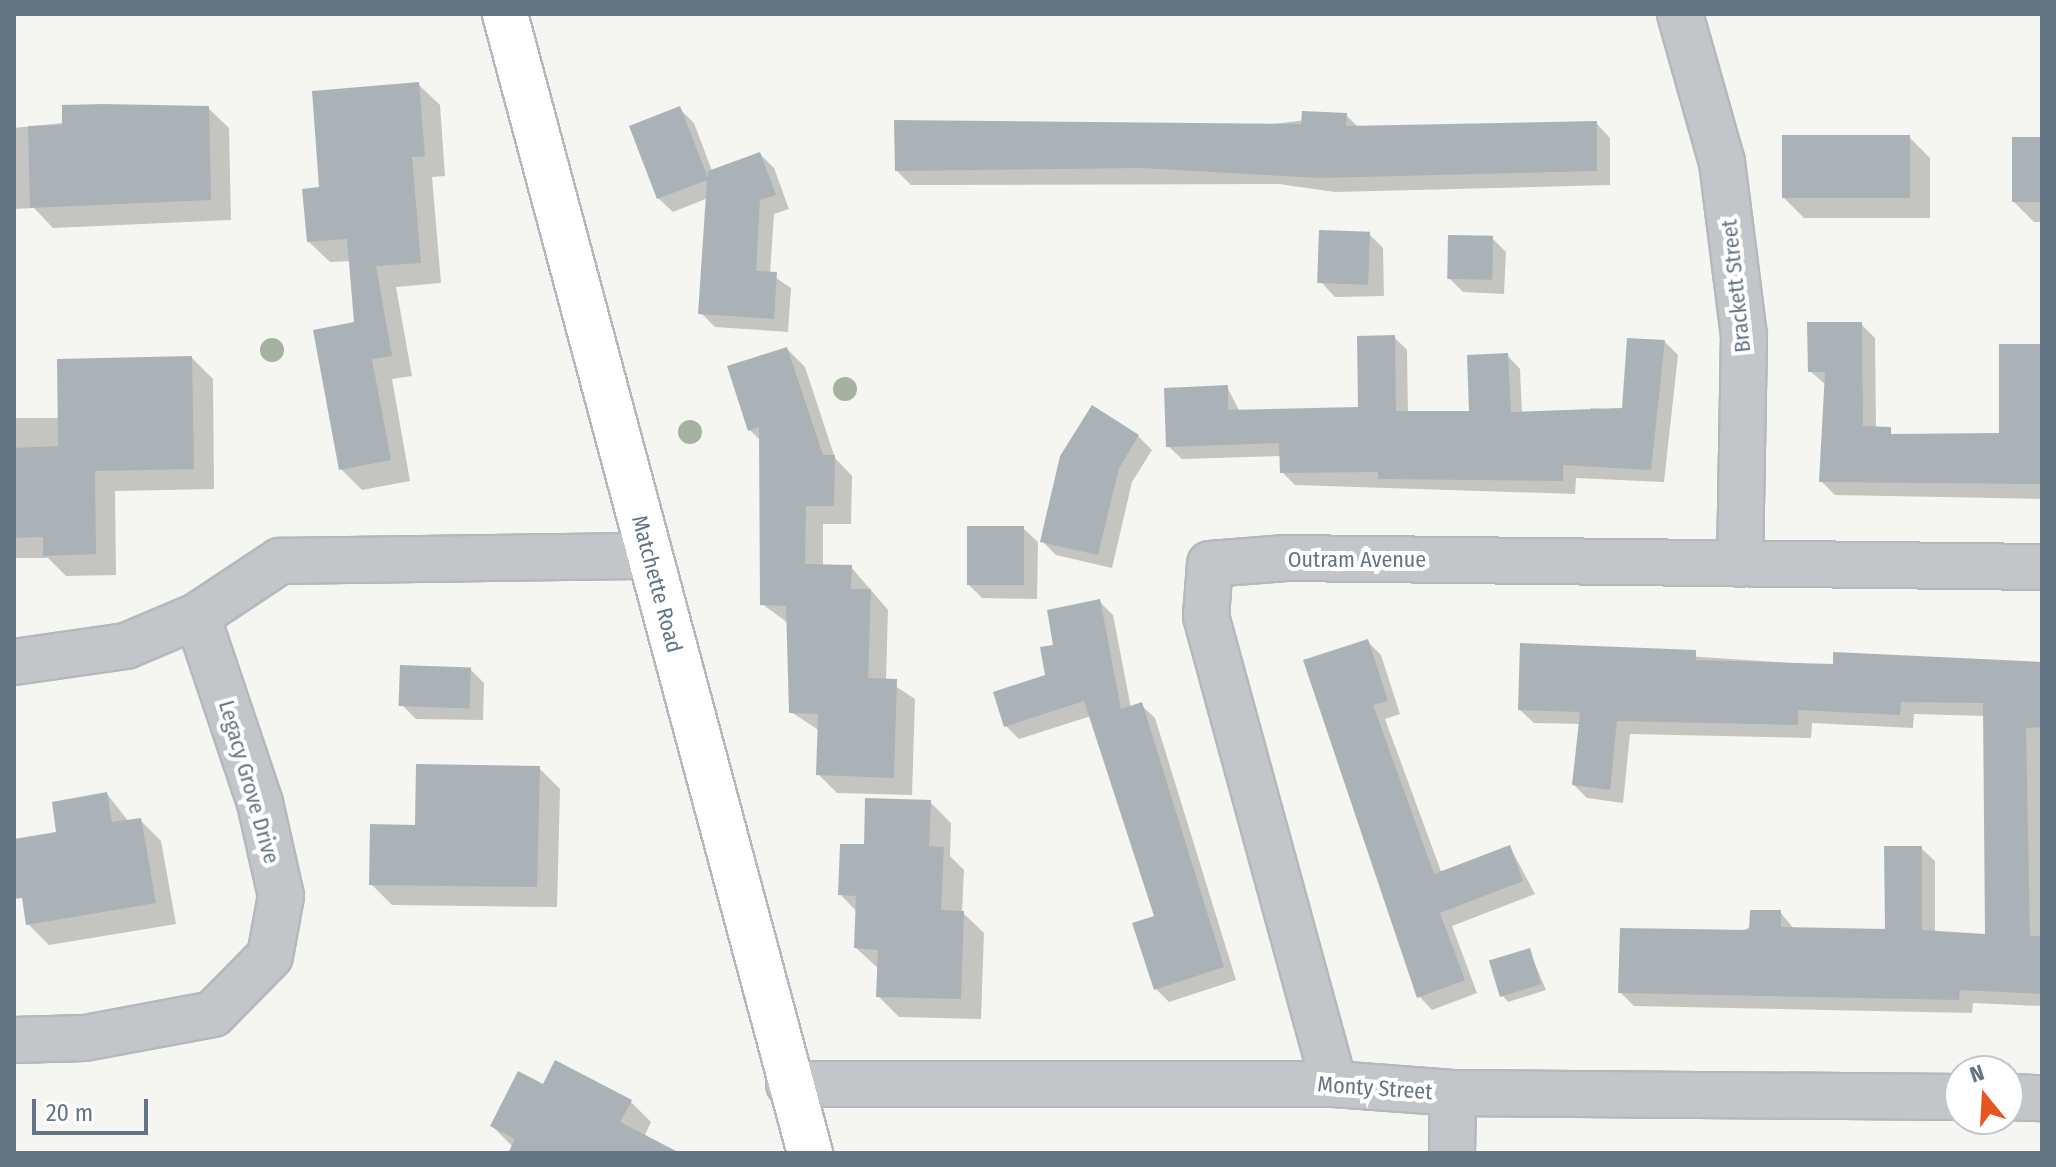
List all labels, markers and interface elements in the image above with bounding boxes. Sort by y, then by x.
street label: Brackett Street [1716,218,1756,354]
street label: Matchette Road [626,513,688,655]
street label: Outram Avenue [1288,547,1426,573]
street label: Legacy Grove Drive [213,697,285,867]
north arrow [1944,1055,2024,1135]
text: N [1967,1059,1987,1088]
street label: Monty Street [1317,1071,1433,1105]
scale bar [36,1083,152,1133]
text: 20 m [46,1099,93,1127]

